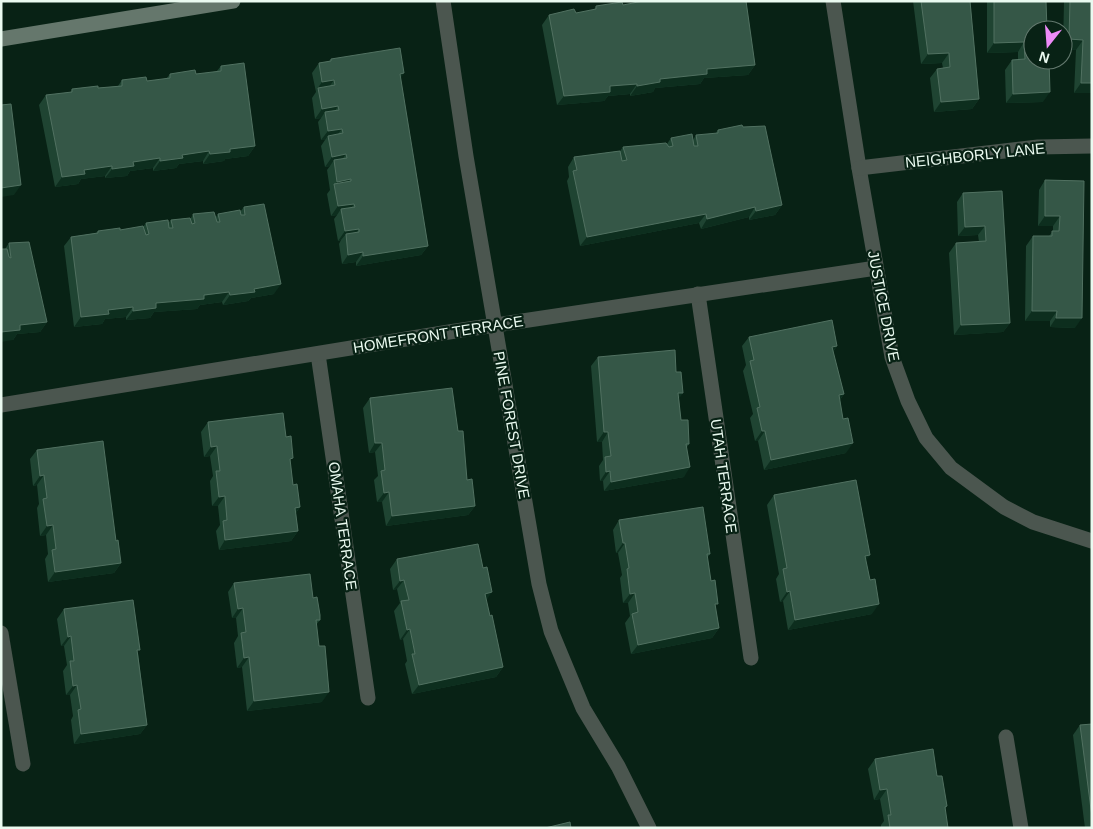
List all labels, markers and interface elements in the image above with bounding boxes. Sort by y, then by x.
north arrow [1023,20,1073,70]
text: N [1037,48,1051,67]
street label: NEIGHBORLY LANE [904,139,1046,171]
street label: JUSTICE DRIVE [865,249,903,363]
street label: HOMEFRONT TERRACE [352,312,524,356]
street label: PINE FOREST DRIVE [491,350,533,500]
street label: UTAH TERRACE [708,418,740,534]
street label: OMAHA TERRACE [326,461,360,591]

